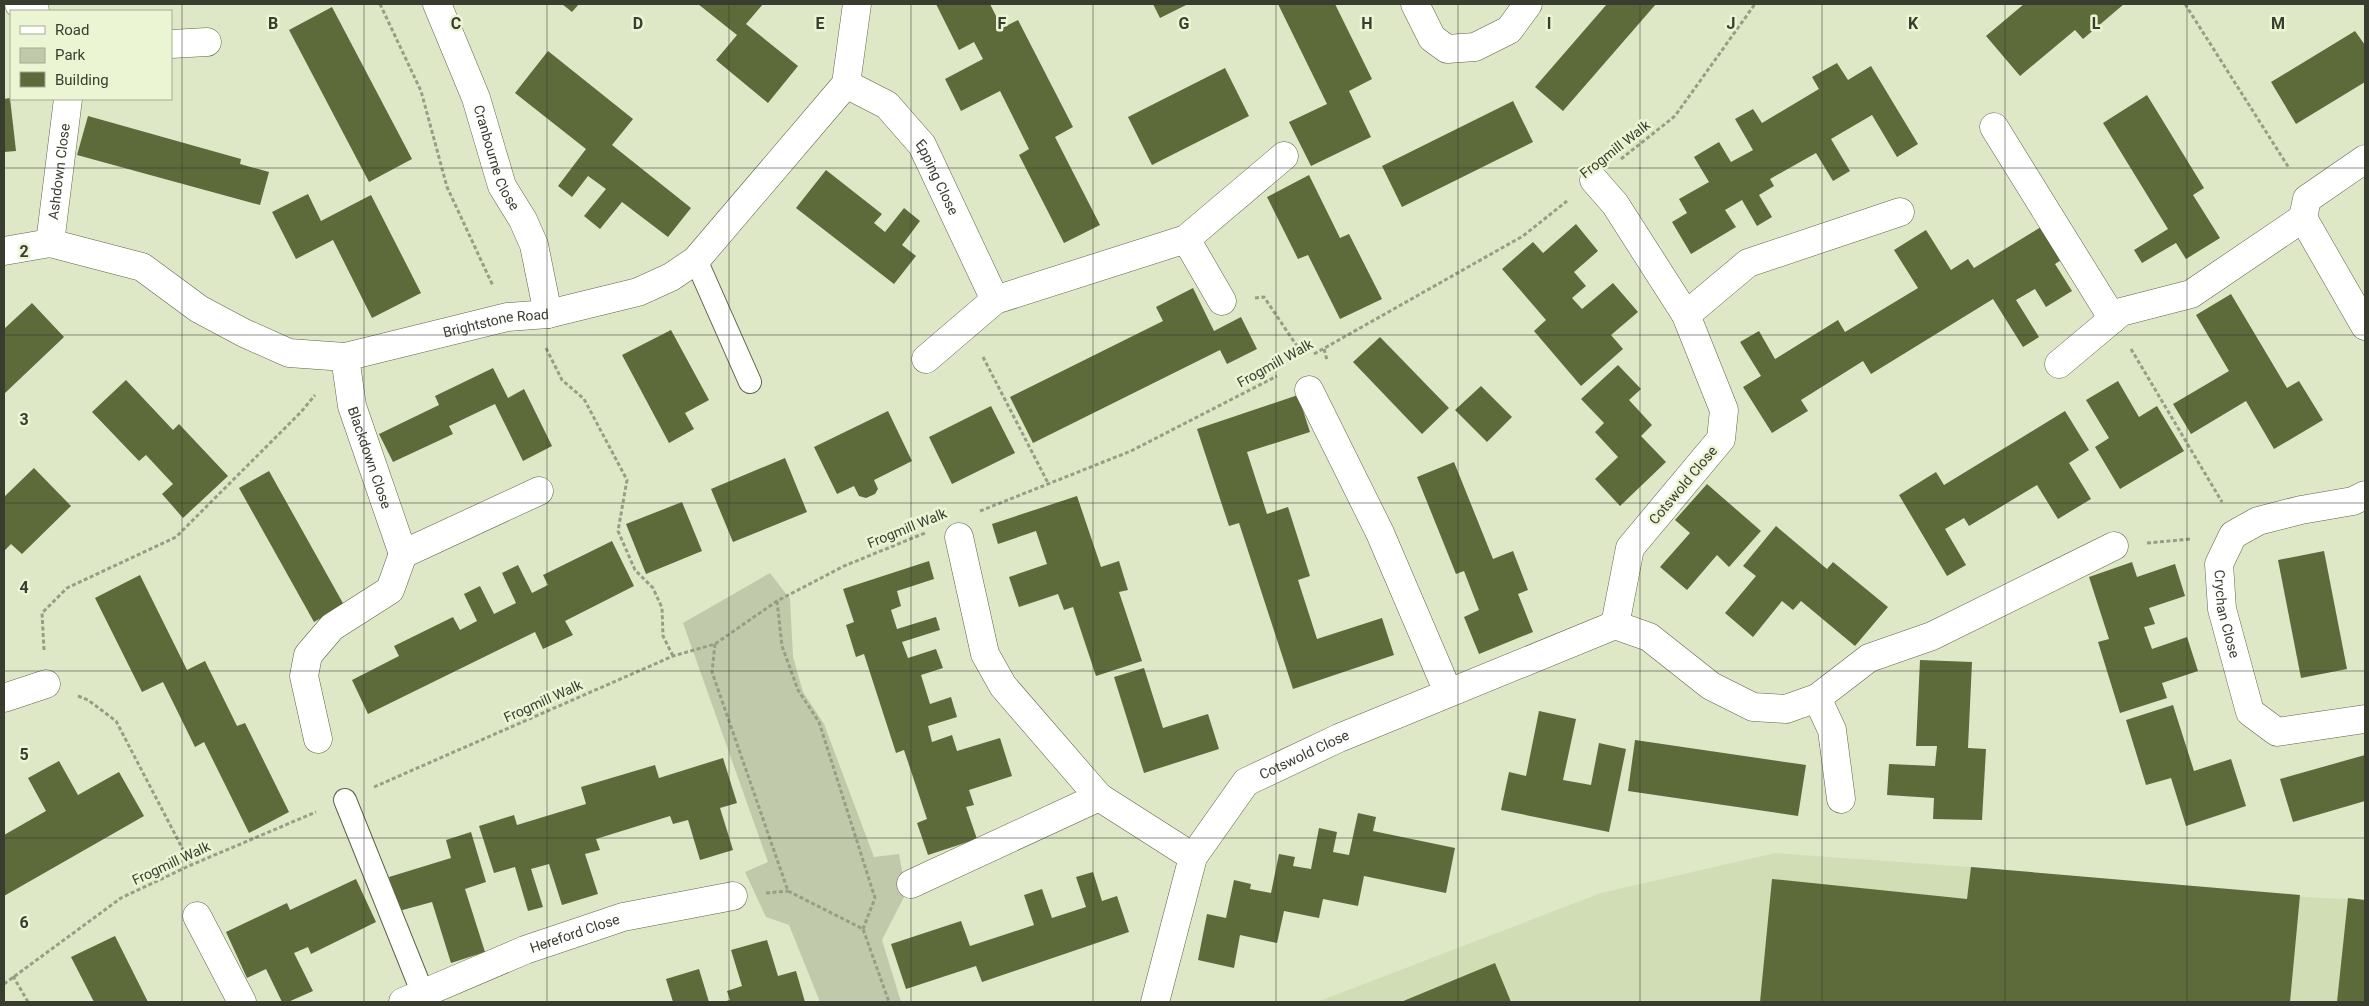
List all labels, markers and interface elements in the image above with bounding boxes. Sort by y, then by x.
legend [10,10,172,100]
text: B [268,14,278,33]
text: C [451,14,461,33]
text: D [633,14,643,33]
text: E [816,14,825,33]
text: F [998,14,1007,33]
text: G [1179,14,1190,33]
text: H [1361,14,1373,33]
text: I [1547,14,1551,33]
text: J [1727,14,1735,33]
text: K [1908,14,1919,33]
text: L [2092,14,2101,33]
text: M [2271,14,2285,33]
text: Road [55,21,89,39]
text: Park [55,46,86,64]
text: Building [55,71,109,89]
street label: Cranbourne Close [470,103,523,213]
street label: Frogmill Walk [1577,116,1654,181]
street label: Ashdown Close [45,122,73,221]
street label: Epping Close [913,136,962,218]
text: 2 [19,242,29,261]
street label: Brightstone Road [441,306,549,340]
street label: Frogmill Walk [1234,335,1317,390]
street label: Blackdown Close [345,404,395,511]
text: 3 [19,410,29,429]
street label: Cotswold Close [1646,443,1720,527]
street label: Frogmill Walk [865,504,950,551]
street label: Crychan Close [2211,569,2243,660]
text: 4 [19,578,29,597]
street label: Frogmill Walk [501,676,586,725]
street label: Cotswold Close [1257,727,1351,783]
text: 5 [19,745,29,764]
street label: Frogmill Walk [129,838,213,888]
street label: Hereford Close [528,911,622,956]
text: 6 [19,913,29,932]

